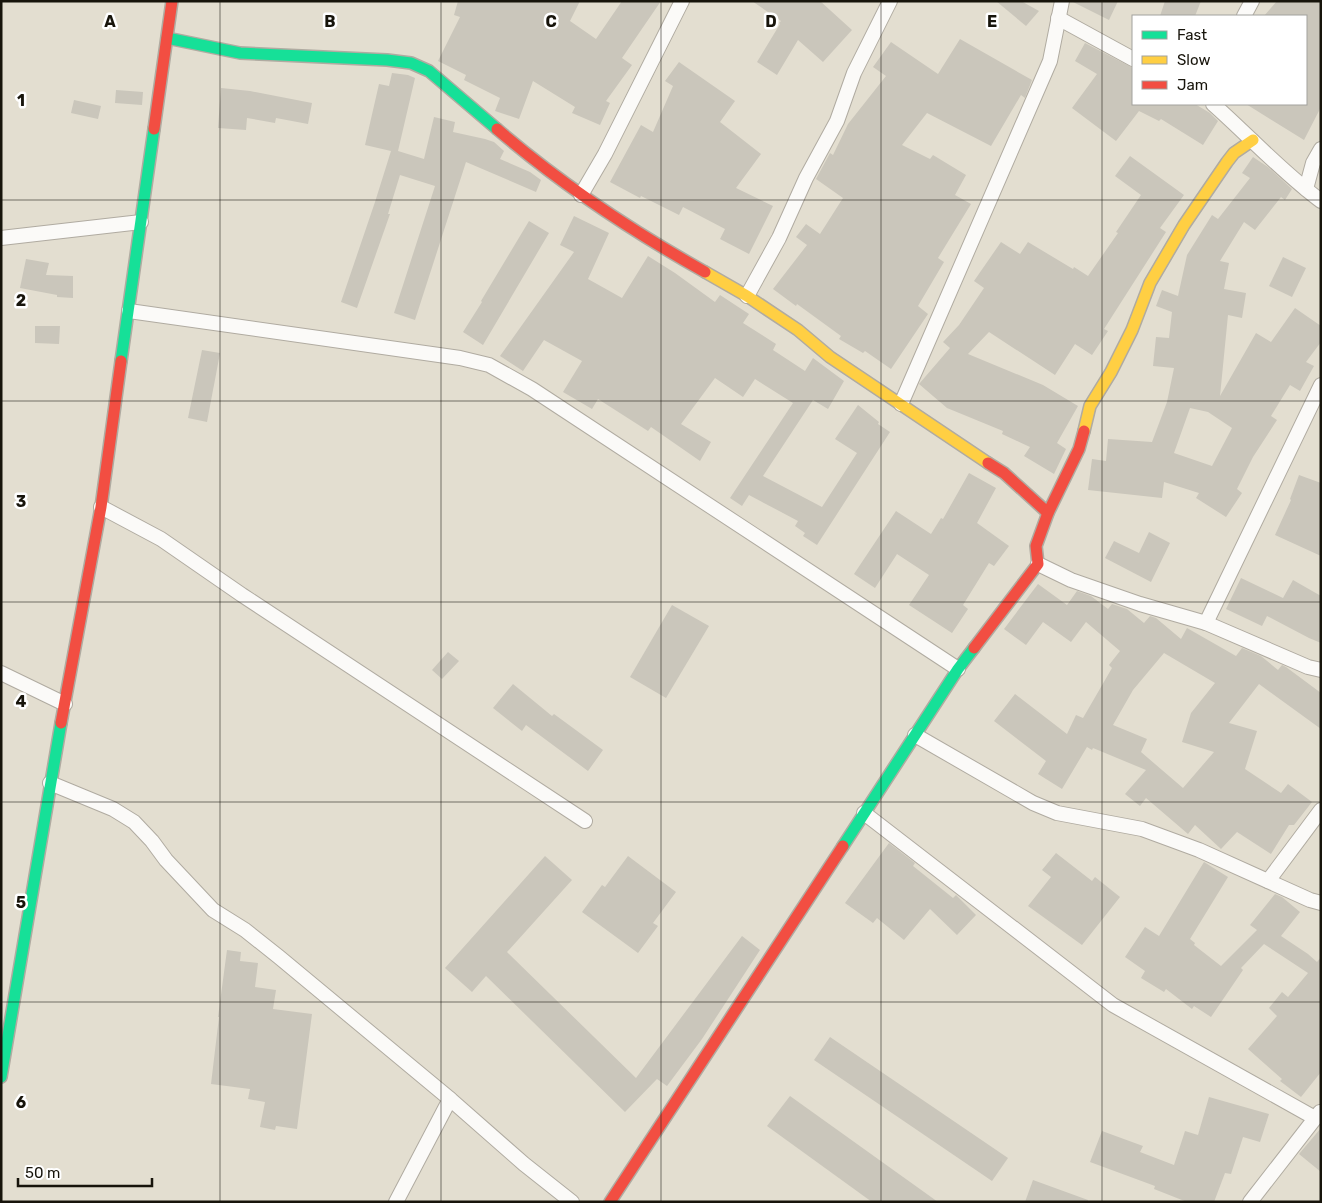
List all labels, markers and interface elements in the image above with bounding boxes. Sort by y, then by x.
text: A [104,12,116,31]
text: B [324,12,336,31]
text: C [545,12,557,31]
text: D [765,12,777,31]
text: E [987,12,997,31]
legend [1132,15,1307,105]
text: Fast [1177,26,1207,44]
text: Slow [1177,51,1210,69]
text: Jam [1177,76,1208,94]
text: 1 [17,91,25,110]
text: 2 [16,291,26,310]
text: 3 [16,492,26,511]
text: 4 [16,692,27,711]
text: 5 [16,893,26,912]
text: 6 [16,1093,26,1112]
scale bar [18,1156,151,1188]
text: 50 m [25,1164,60,1182]

